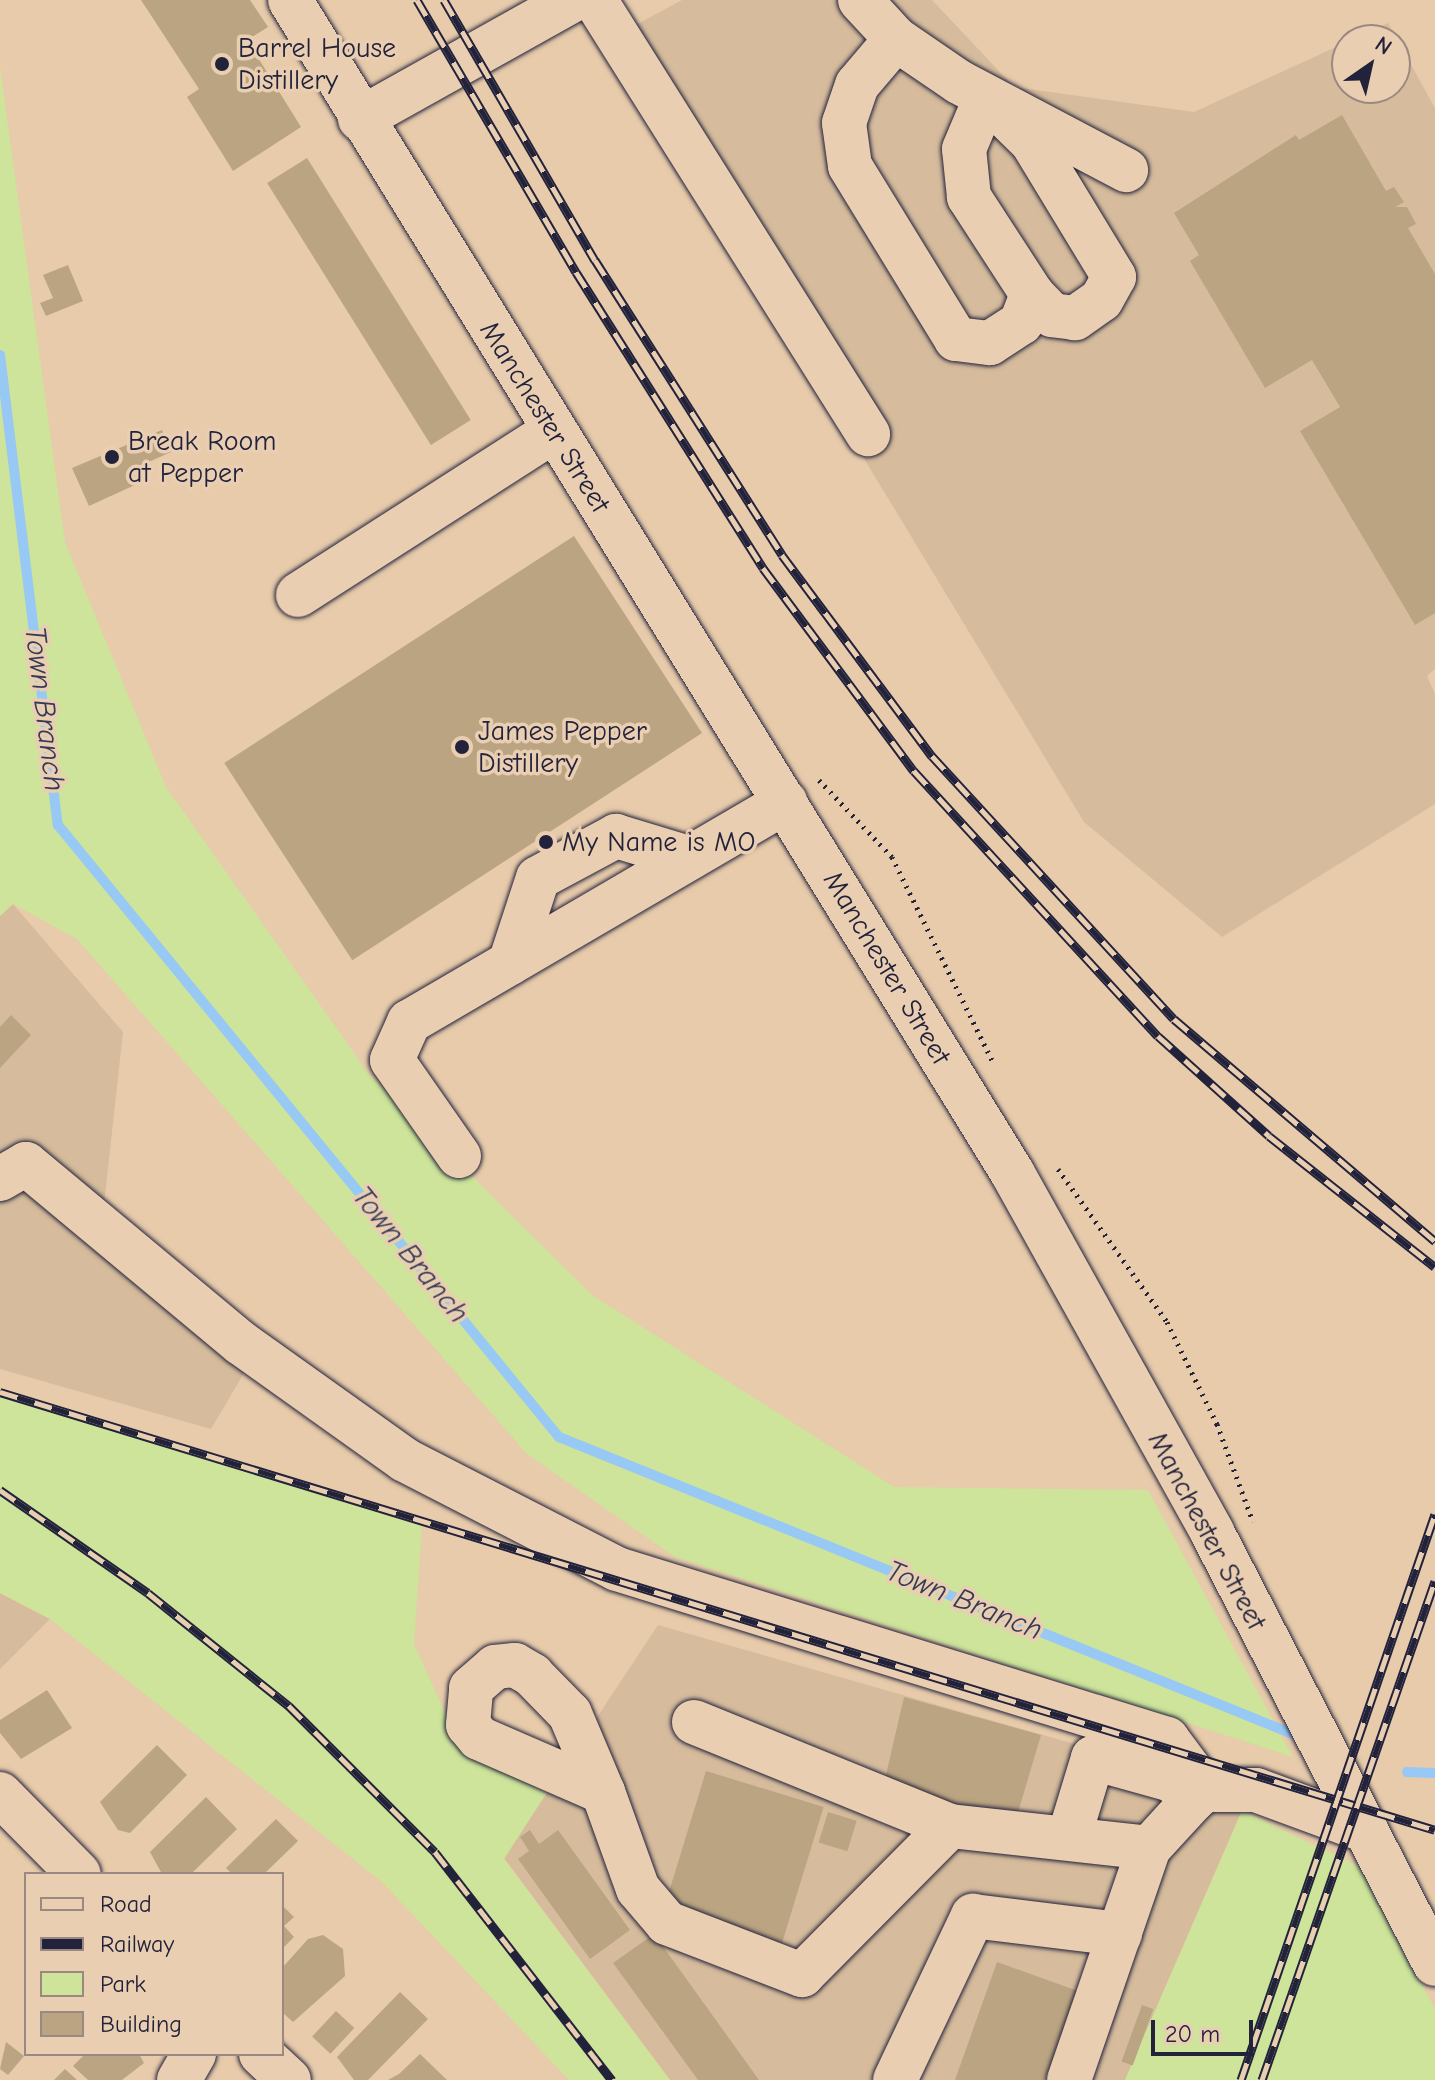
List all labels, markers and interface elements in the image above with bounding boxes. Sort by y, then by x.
north arrow [1331,24,1411,104]
place label: Barrel House Distillery [238,31,396,97]
text: N [1370,31,1397,61]
marker: Barrel House Distillery [213,55,231,73]
street label: Manchester Street [473,315,617,519]
place label: Break Room at Pepper [128,424,276,490]
marker: Break Room at Pepper [103,448,121,466]
water label: Town Branch [16,625,72,793]
place label: James Pepper Distillery [478,714,647,780]
marker: James Pepper Distillery [453,738,471,756]
place label: My Name is MO [562,825,755,859]
marker: My Name is MO [537,833,555,851]
street label: Manchester Street [816,865,958,1071]
water label: Town Branch [344,1179,476,1331]
street label: Manchester Street [1141,1426,1273,1636]
water label: Town Branch [880,1553,1048,1649]
legend [24,1872,284,2056]
text: Road [100,1890,152,1918]
text: Railway [100,1930,174,1958]
text: Park [100,1970,146,1998]
scale bar [1155,2004,1257,2054]
text: Building [100,2010,182,2038]
text: 20 m [1165,2020,1220,2048]

